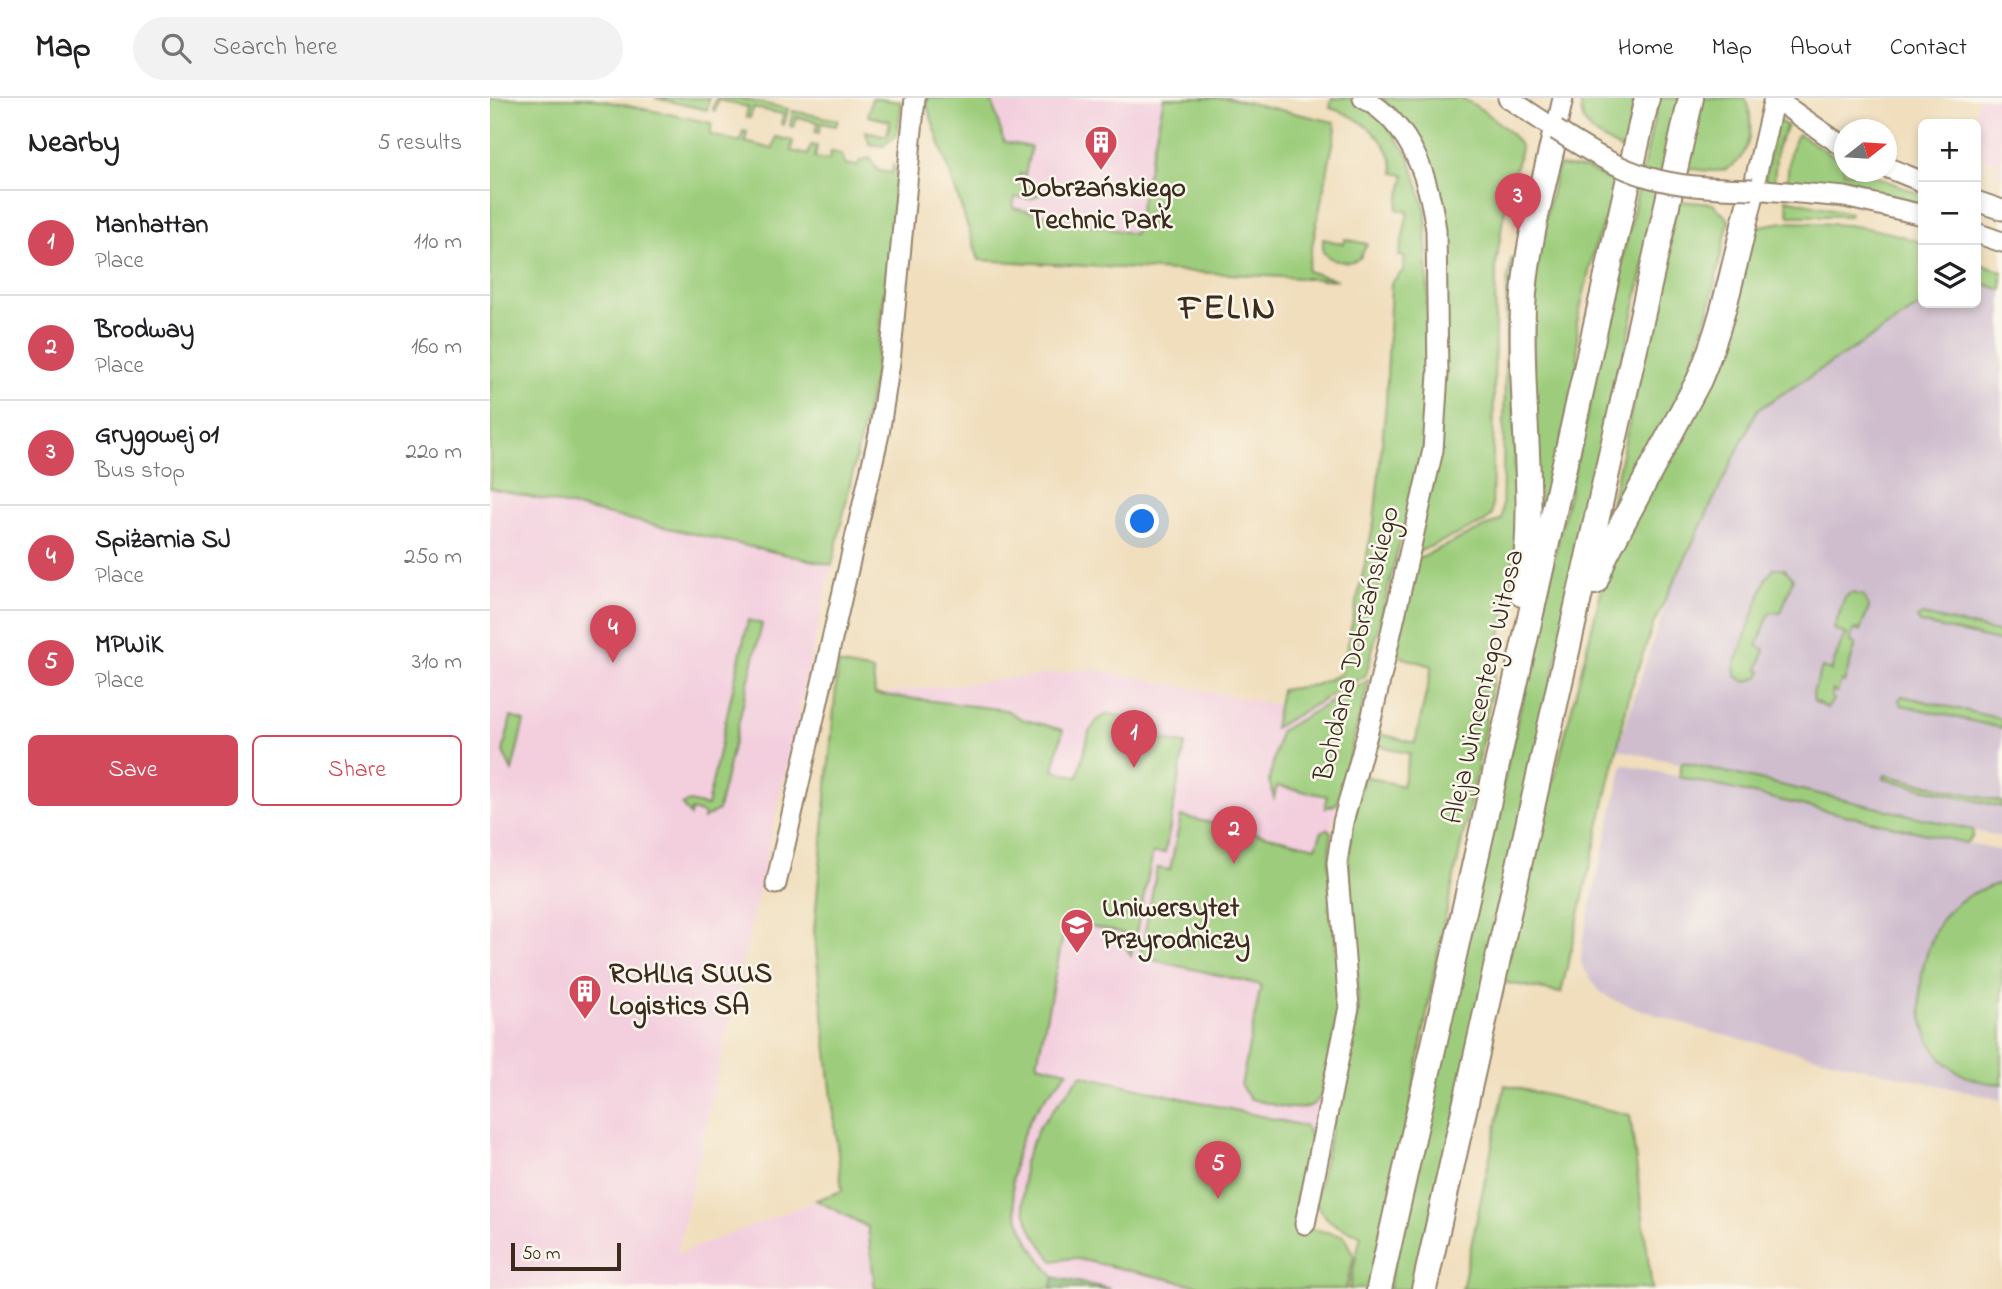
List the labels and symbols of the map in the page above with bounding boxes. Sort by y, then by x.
north arrow [1834,119,1897,182]
building icon: Dobrzańskiego Technic Park [1082,123,1120,172]
place label: Dobrzańskiego Technic Park [1014,169,1186,242]
pin: 3 [1495,173,1541,231]
district label: FELIN [1177,284,1277,335]
street label: Bohdana Dobrzańskiego [1304,502,1412,787]
your location [1125,504,1159,538]
street label: Aleja Wincentego Witosa [1433,546,1537,828]
pin: 4 [590,605,636,663]
pin: 1 [1111,710,1157,768]
pin: 2 [1211,806,1257,864]
place label: Uniwersytet Przyrodniczy [1102,889,1250,962]
school or university icon: Uniwersytet Przyrodniczy [1058,906,1096,955]
place label: ROHLIG SUUS Logistics SA [609,955,772,1029]
building icon: ROHLIG SUUS Logistics SA [566,972,604,1021]
pin: 5 [1195,1141,1241,1199]
scale bar [511,1240,621,1272]

